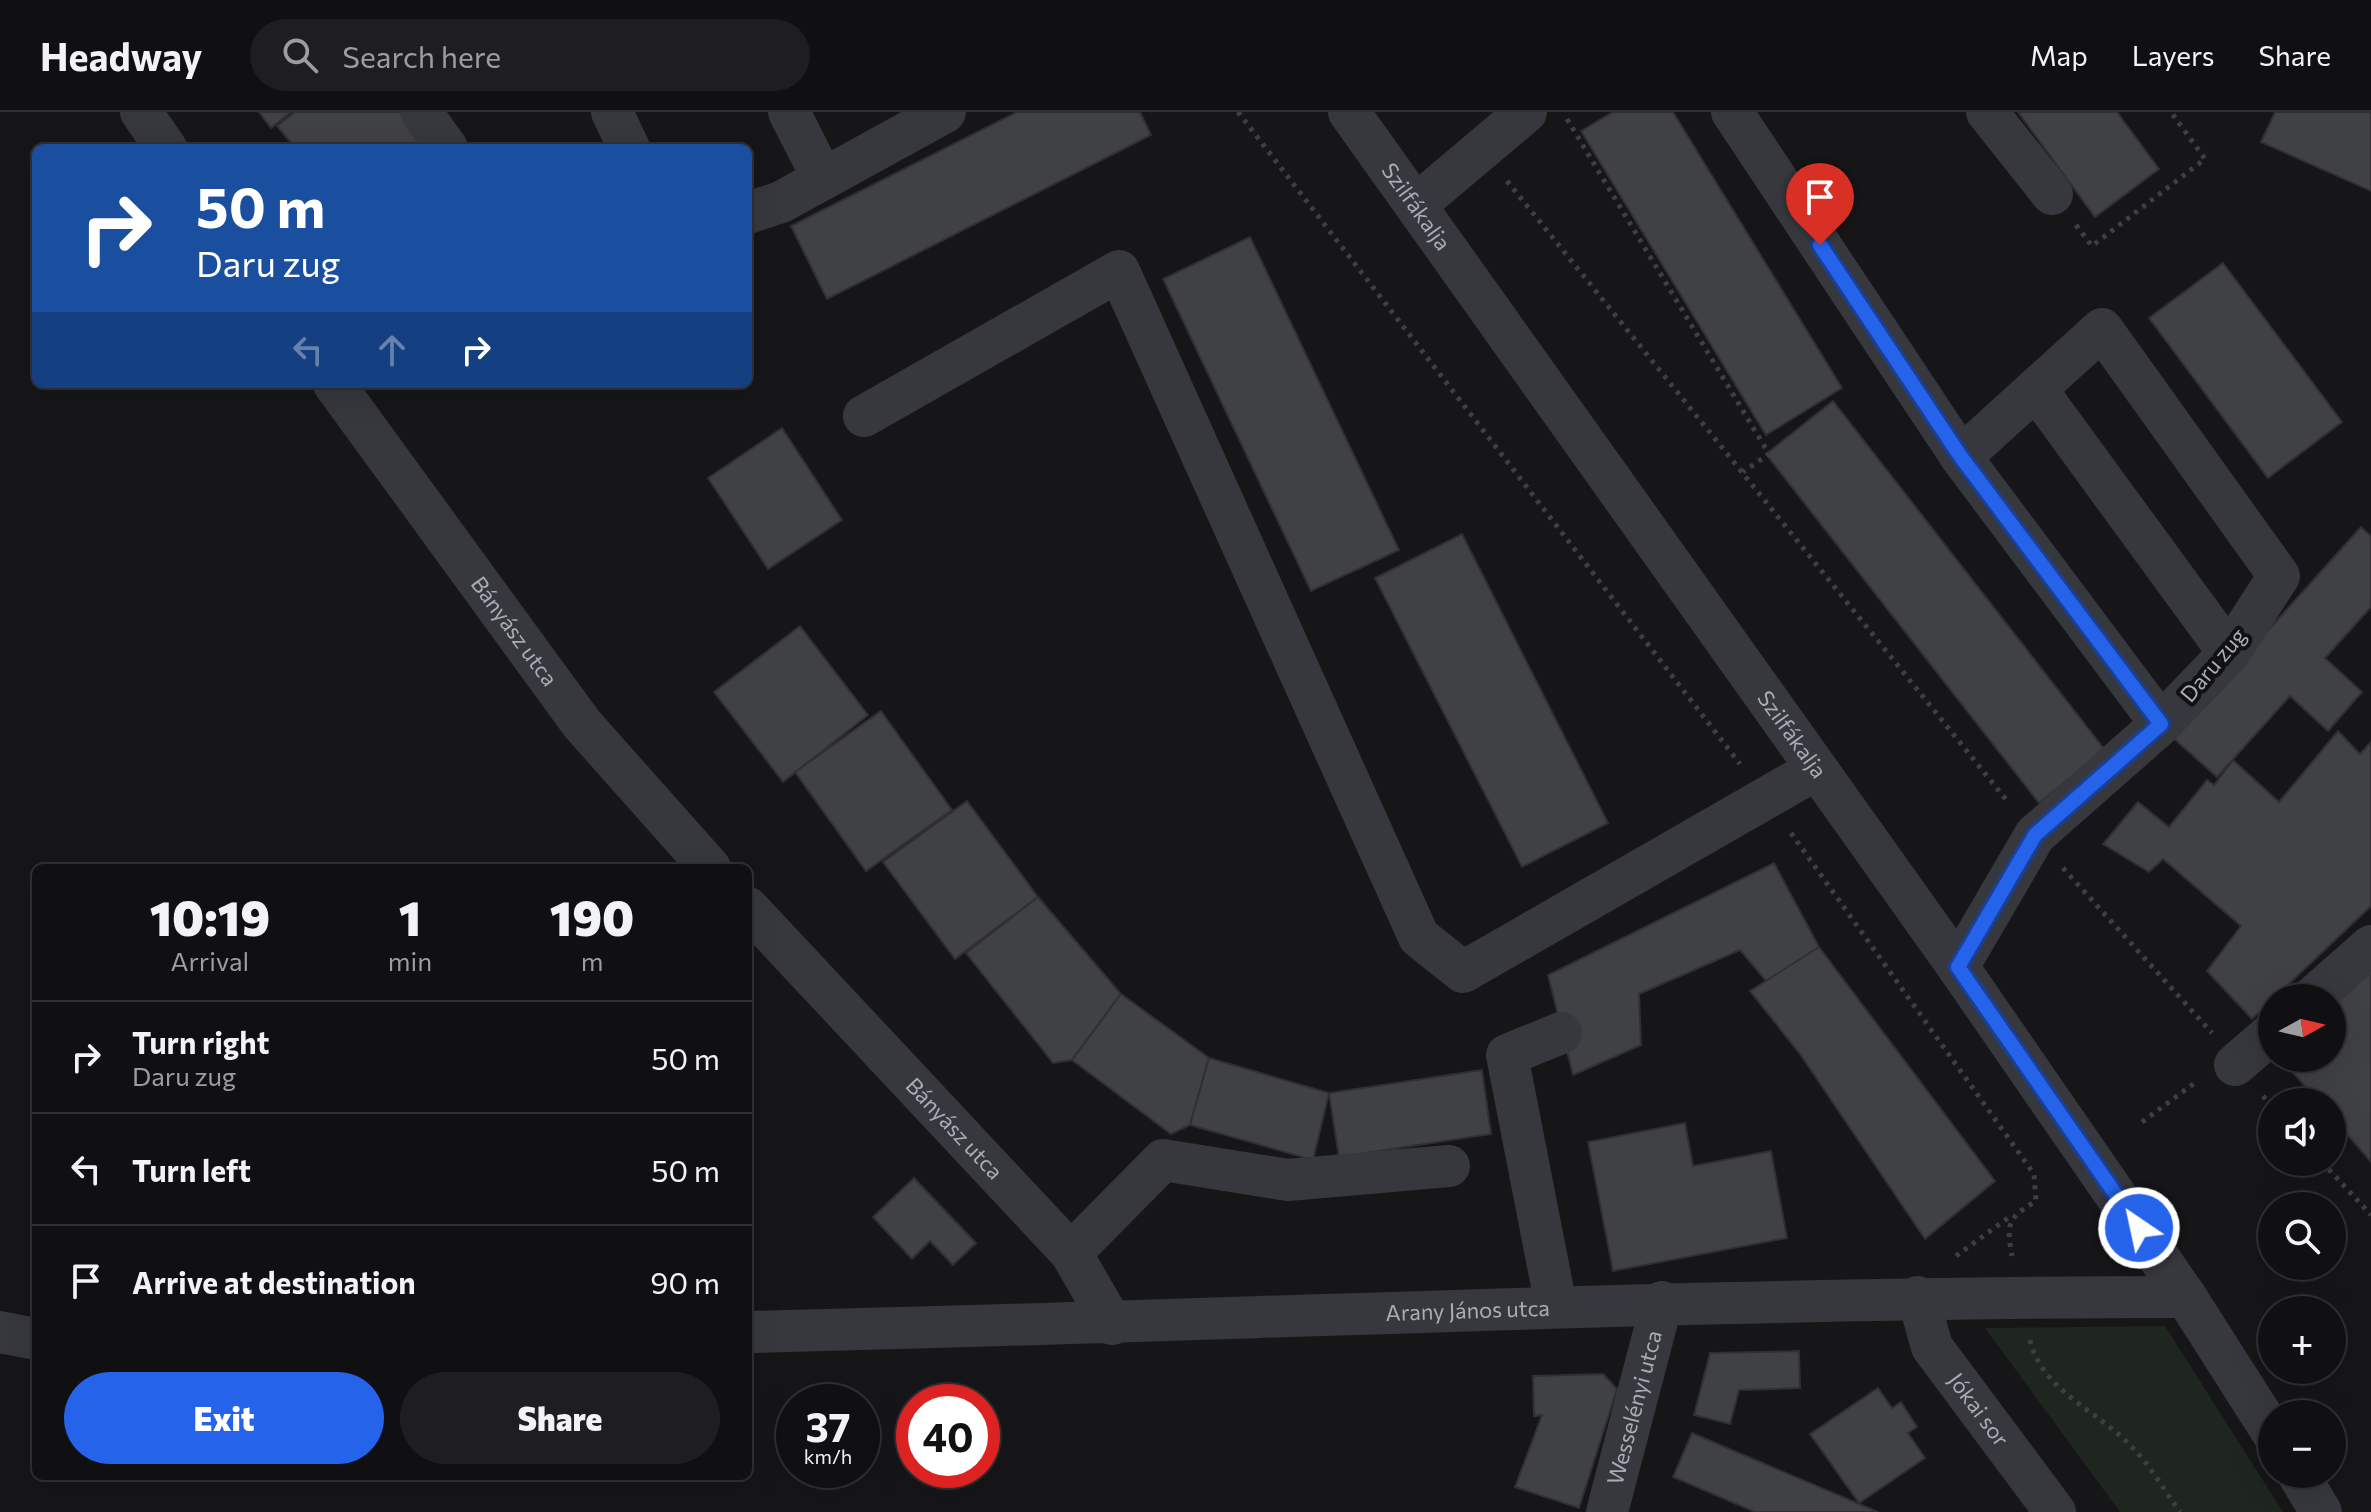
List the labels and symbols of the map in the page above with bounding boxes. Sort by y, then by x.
street label: Szilfákalja [1376,157,1457,255]
pin [1786,163,1854,245]
street label: Bányász utca [466,571,564,691]
street label: Daru zug [2174,622,2251,707]
street label: Szilfákalja [1752,685,1833,783]
north arrow [2258,984,2346,1072]
street label: Bányász utca [901,1072,1009,1185]
position arrow [2097,1186,2181,1270]
street label: Arany János utca [1385,1294,1550,1326]
street label: Wesselényi utca [1601,1327,1667,1487]
street label: Jókai sor [1943,1367,2015,1452]
speed limit sign: 40 [896,1384,1000,1488]

